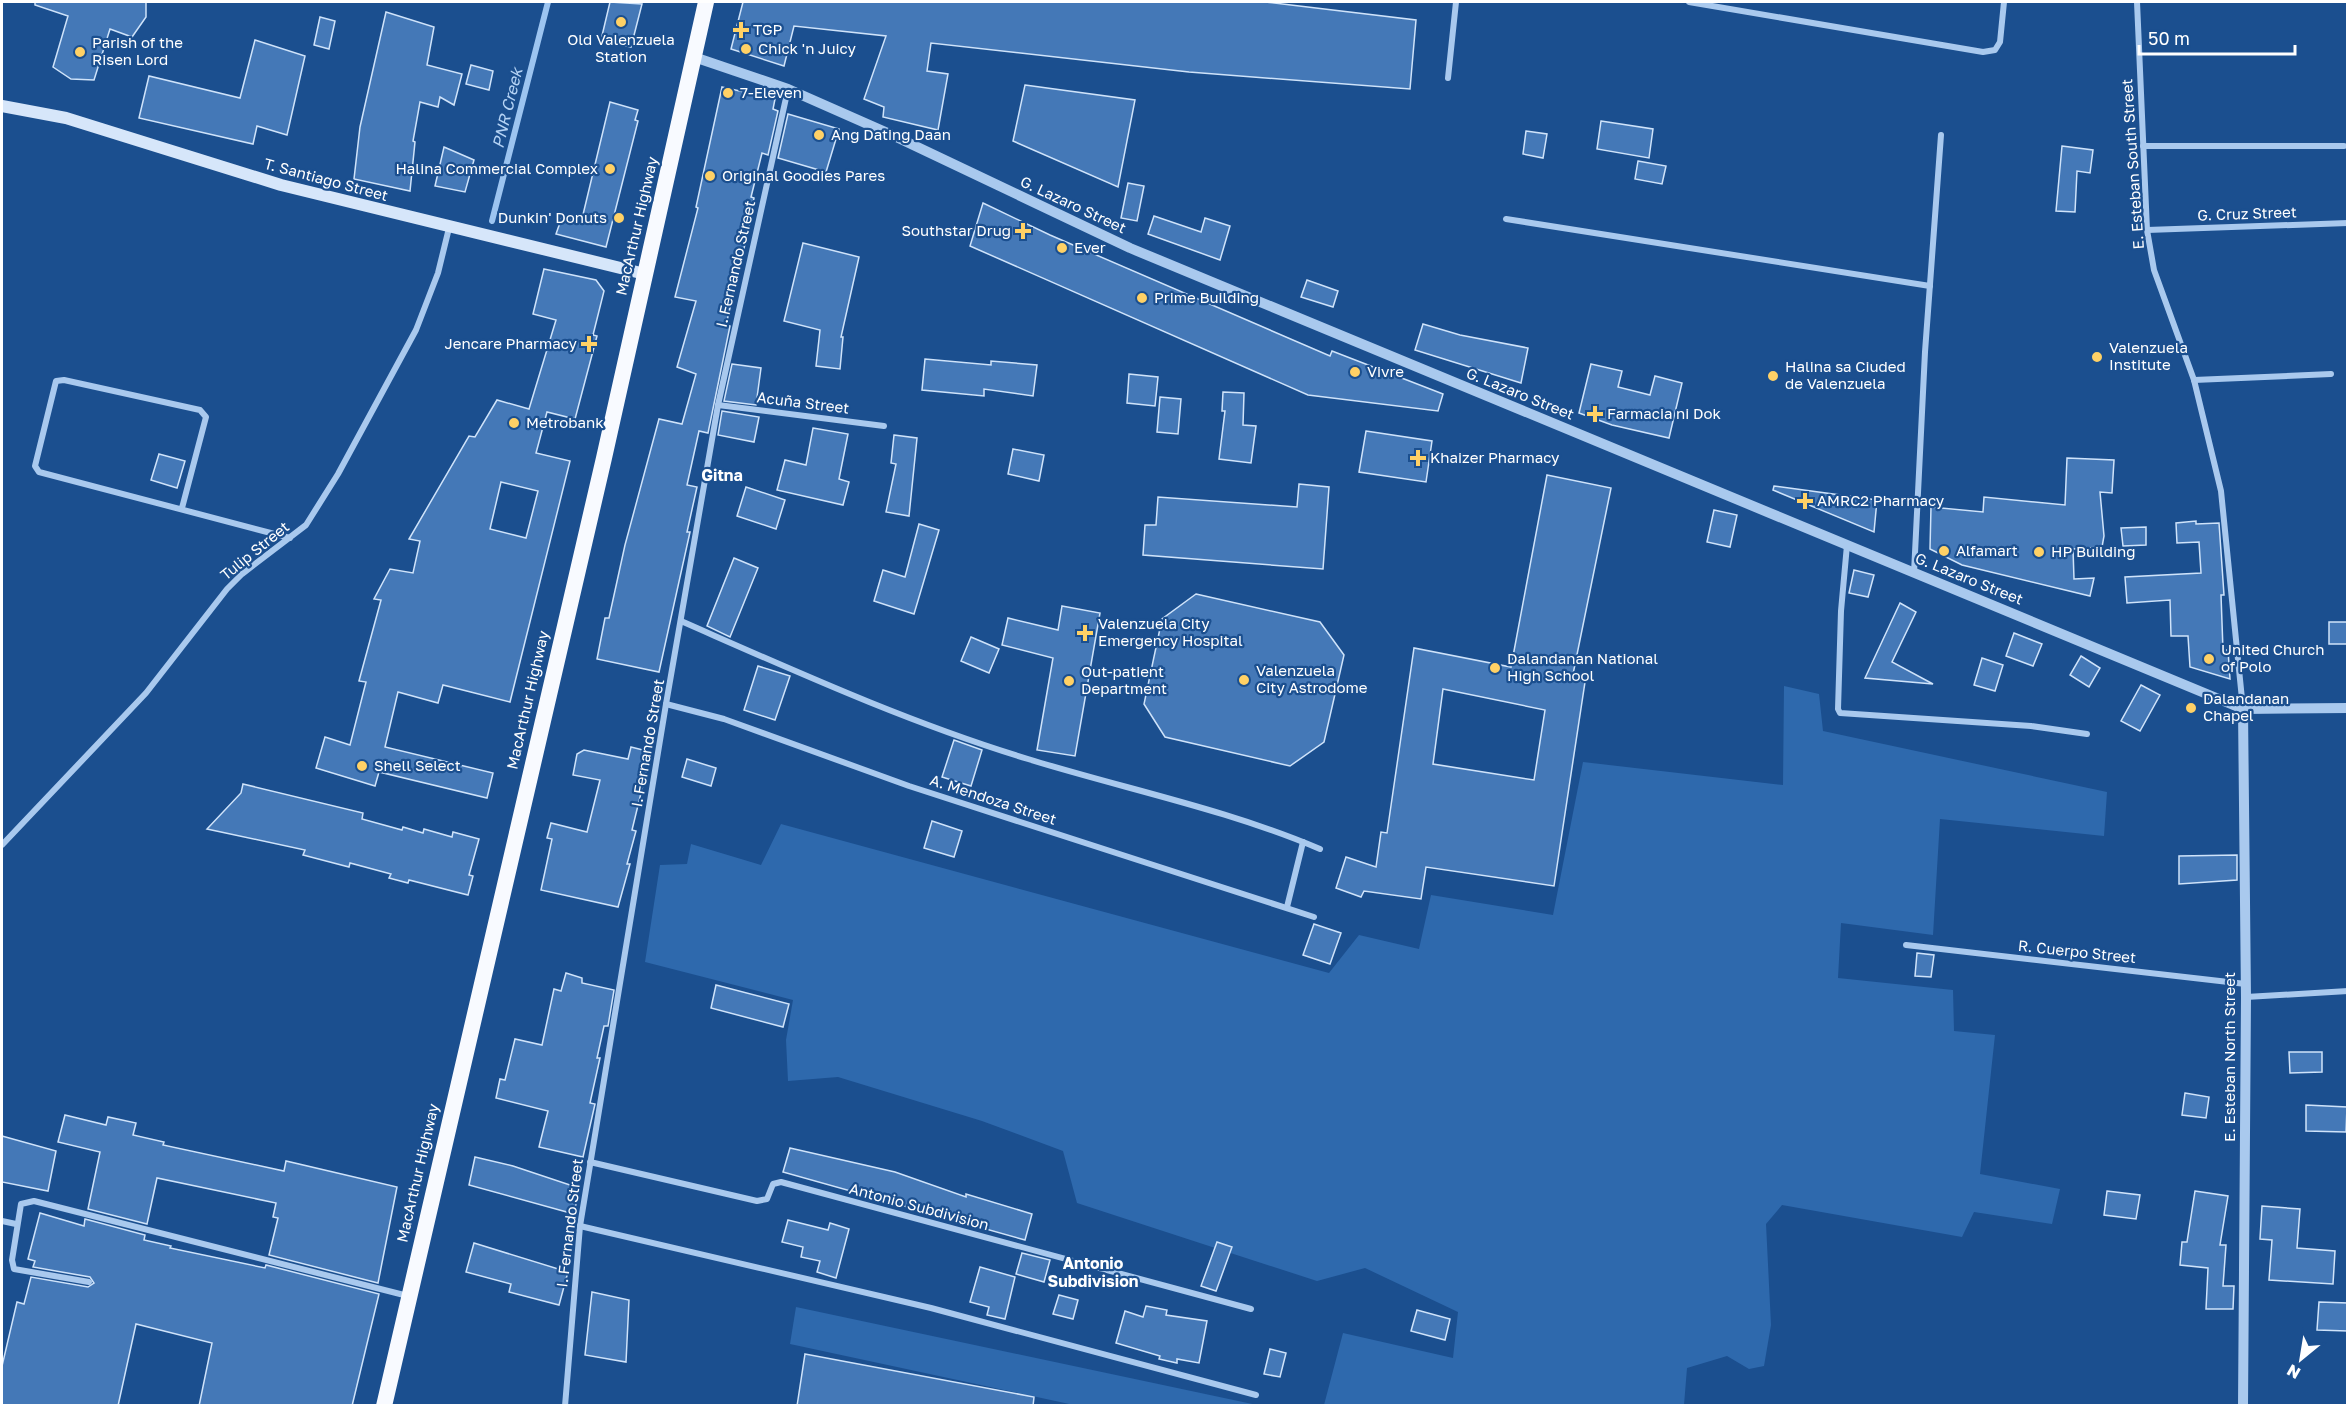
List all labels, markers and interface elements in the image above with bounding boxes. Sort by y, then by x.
marker: Old Valenzuela Station [614,15,628,29]
scale bar [2139,18,2295,56]
place label: TGP [753,20,783,38]
marker: TGP [734,23,748,37]
text: 50 m [2148,27,2190,49]
place label: Old Valenzuela Station [567,30,675,65]
place label: Parish of the Risen Lord [92,33,183,68]
place label: Chick 'n Juicy [758,39,856,57]
marker: Chick 'n Juicy [739,42,753,56]
marker: Parish of the Risen Lord [73,45,87,59]
water label: PNR Creek [487,64,527,150]
street label: E. Esteban South Street [2117,78,2147,250]
place label: 7-Eleven [740,83,802,101]
marker: 7-Eleven [721,86,735,100]
place label: Ang Dating Daan [831,125,951,143]
marker: Ang Dating Daan [812,128,826,142]
street label: T. Santiago Street [262,154,390,204]
street label: MacArthur Highway [611,154,661,297]
place label: Halina Commercial Complex [395,159,598,177]
marker: Halina Commercial Complex [603,162,617,176]
place label: Original Goodies Pares [722,166,885,184]
marker: Original Goodies Pares [703,169,717,183]
street label: G. Lazaro Street [1018,172,1129,236]
street label: I. Fernando Street [712,199,758,329]
street label: G. Cruz Street [2197,202,2297,224]
place label: Dunkin' Donuts [498,208,607,226]
marker: Dunkin' Donuts [612,211,626,225]
place label: Southstar Drug [901,221,1011,239]
marker: Southstar Drug [1016,224,1030,238]
place label: Ever [1074,238,1106,256]
marker: Ever [1055,241,1069,255]
place label: Prime Building [1154,288,1259,306]
marker: Prime Building [1135,291,1149,305]
place label: Jencare Pharmacy [445,334,578,352]
marker: Jencare Pharmacy [582,337,596,351]
place label: Valenzuela Institute [2109,338,2188,373]
marker: Valenzuela Institute [2090,350,2104,364]
place label: Halina sa Ciuded de Valenzuela [1785,357,1906,392]
place label: Vivre [1367,362,1404,380]
street label: G. Lazaro Street [1464,363,1577,423]
marker: Vivre [1348,365,1362,379]
marker: Halina sa Ciuded de Valenzuela [1766,369,1780,383]
street label: Acuña Street [756,387,850,417]
place label: Farmacia ni Dok [1607,404,1722,422]
marker: Farmacia ni Dok [1588,407,1602,421]
place label: Metrobank [526,413,604,431]
marker: Metrobank [507,416,521,430]
place label: Khaizer Pharmacy [1430,448,1560,466]
marker: Khaizer Pharmacy [1411,451,1425,465]
district label: Gitna [701,465,743,485]
place label: AMRC2 Pharmacy [1817,491,1945,509]
marker: AMRC2 Pharmacy [1798,494,1812,508]
street label: Tulip Street [216,517,292,583]
place label: Alfamart [1956,541,2018,559]
place label: HP Building [2051,542,2135,560]
marker: Alfamart [1937,544,1951,558]
marker: HP Building [2032,545,2046,559]
street label: G. Lazaro Street [1913,548,2026,608]
place label: Valenzuela City Emergency Hospital [1098,614,1243,649]
marker: Valenzuela City Emergency Hospital [1076,624,1094,642]
street label: MacArthur Highway [502,628,552,771]
place label: United Church of Polo [2221,640,2324,675]
place label: Dalandanan National High School [1507,649,1658,684]
marker: United Church of Polo [2202,652,2216,666]
place label: Valenzuela City Astrodome [1256,661,1368,696]
marker: Dalandanan National High School [1488,661,1502,675]
place label: Out-patient Department [1081,662,1167,697]
marker: Valenzuela City Astrodome [1237,673,1251,687]
marker: Out-patient Department [1062,674,1076,688]
street label: I. Fernando Street [627,677,667,808]
place label: Dalandanan Chapel [2203,689,2289,724]
marker: Dalandanan Chapel [2184,701,2198,715]
place label: Shell Select [374,756,461,774]
marker: Shell Select [355,759,369,773]
street label: A. Mendoza Street [928,770,1059,828]
street label: R. Cuerpo Street [2017,936,2137,966]
street label: E. Esteban North Street [2220,972,2238,1142]
street label: MacArthur Highway [392,1101,442,1244]
street label: I. Fernando Street [552,1157,586,1288]
street label: Antonio Subdivision [847,1179,991,1233]
district label: Antonio Subdivision [1048,1253,1138,1291]
north arrow [2271,1329,2331,1389]
text: N [2283,1360,2304,1384]

